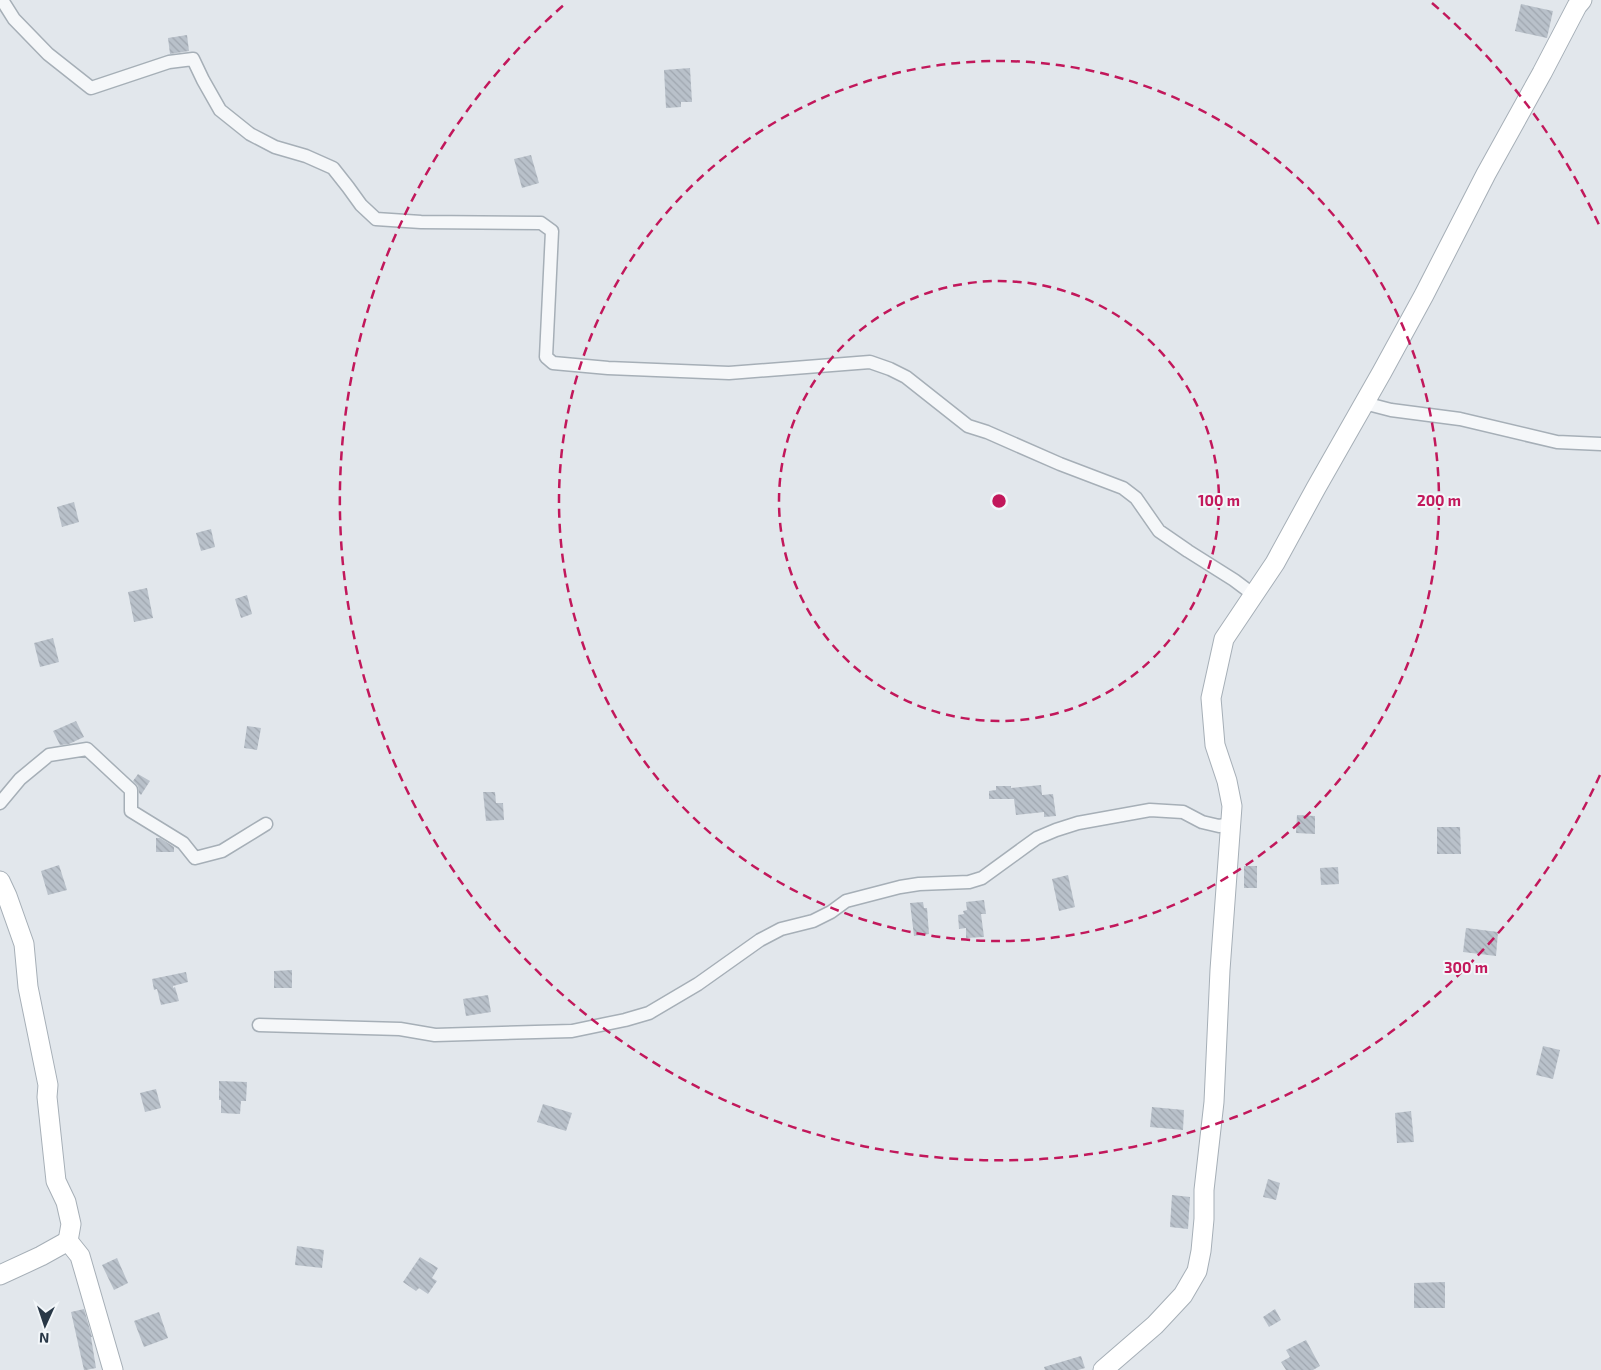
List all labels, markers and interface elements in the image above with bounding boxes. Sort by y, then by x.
text: 100 m [1198,491,1240,509]
text: 200 m [1417,491,1461,509]
centre of rings [990,492,1008,510]
text: 300 m [1444,958,1488,976]
north arrow [20,1300,70,1350]
text: N [39,1330,50,1347]

